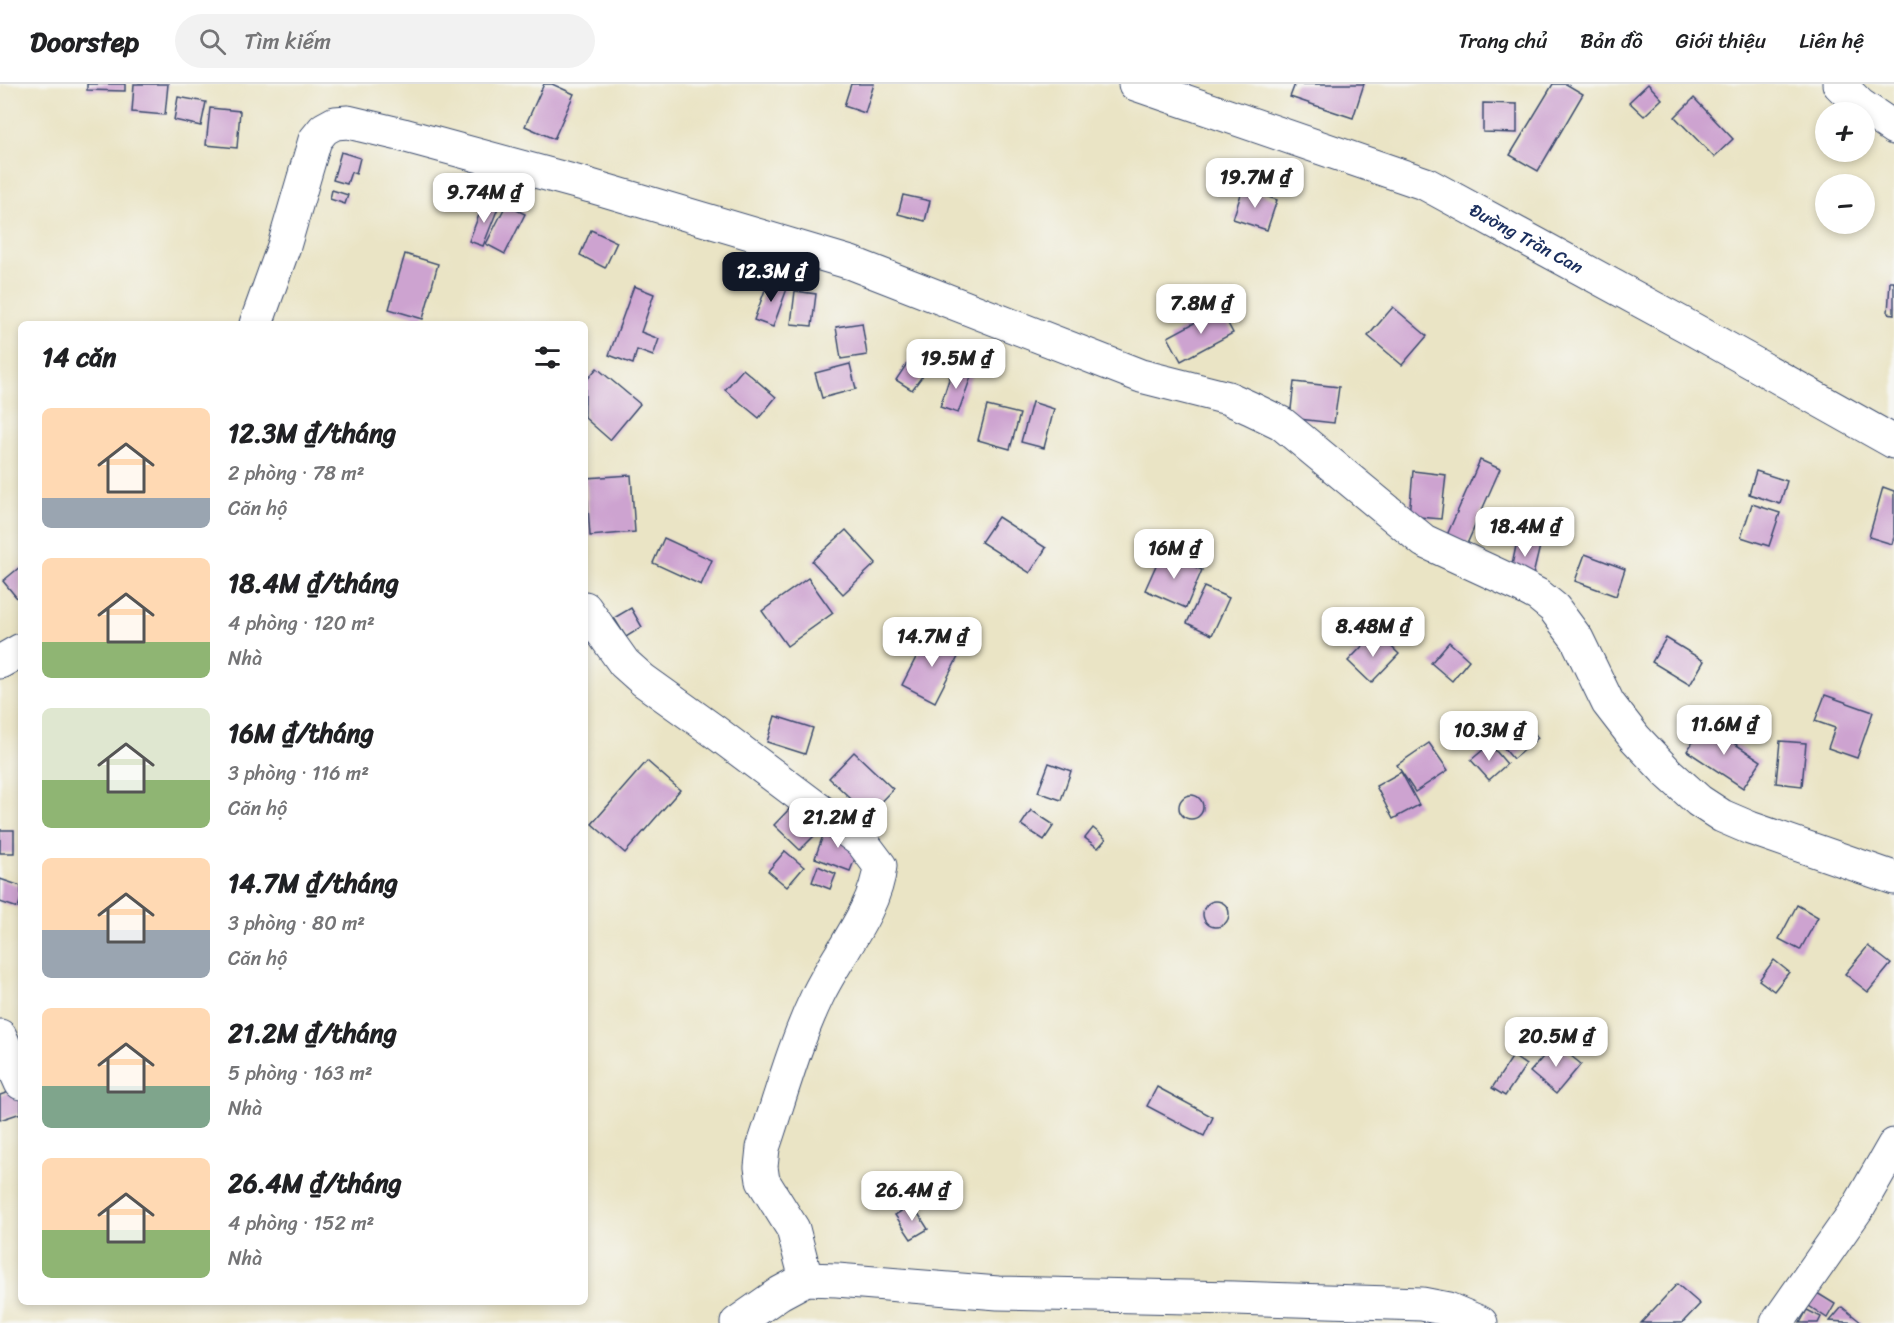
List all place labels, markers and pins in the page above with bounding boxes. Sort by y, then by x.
pin: 19.7M ₫ [1200,158,1310,209]
pin: 9.74M ₫ [429,173,539,224]
pin: 12.3M ₫ [716,252,826,303]
pin: 7.8M ₫ [1152,284,1250,335]
pin: 19.5M ₫ [901,339,1011,390]
pin: 18.4M ₫ [1470,507,1580,558]
pin: 16M ₫ [1132,529,1216,580]
pin: 8.48M ₫ [1318,607,1428,658]
pin: 14.7M ₫ [877,617,987,668]
pin: 11.6M ₫ [1669,705,1779,756]
pin: 10.3M ₫ [1434,711,1544,762]
pin: 21.2M ₫ [783,798,893,849]
pin: 20.5M ₫ [1501,1017,1611,1068]
pin: 26.4M ₫ [857,1171,967,1222]

